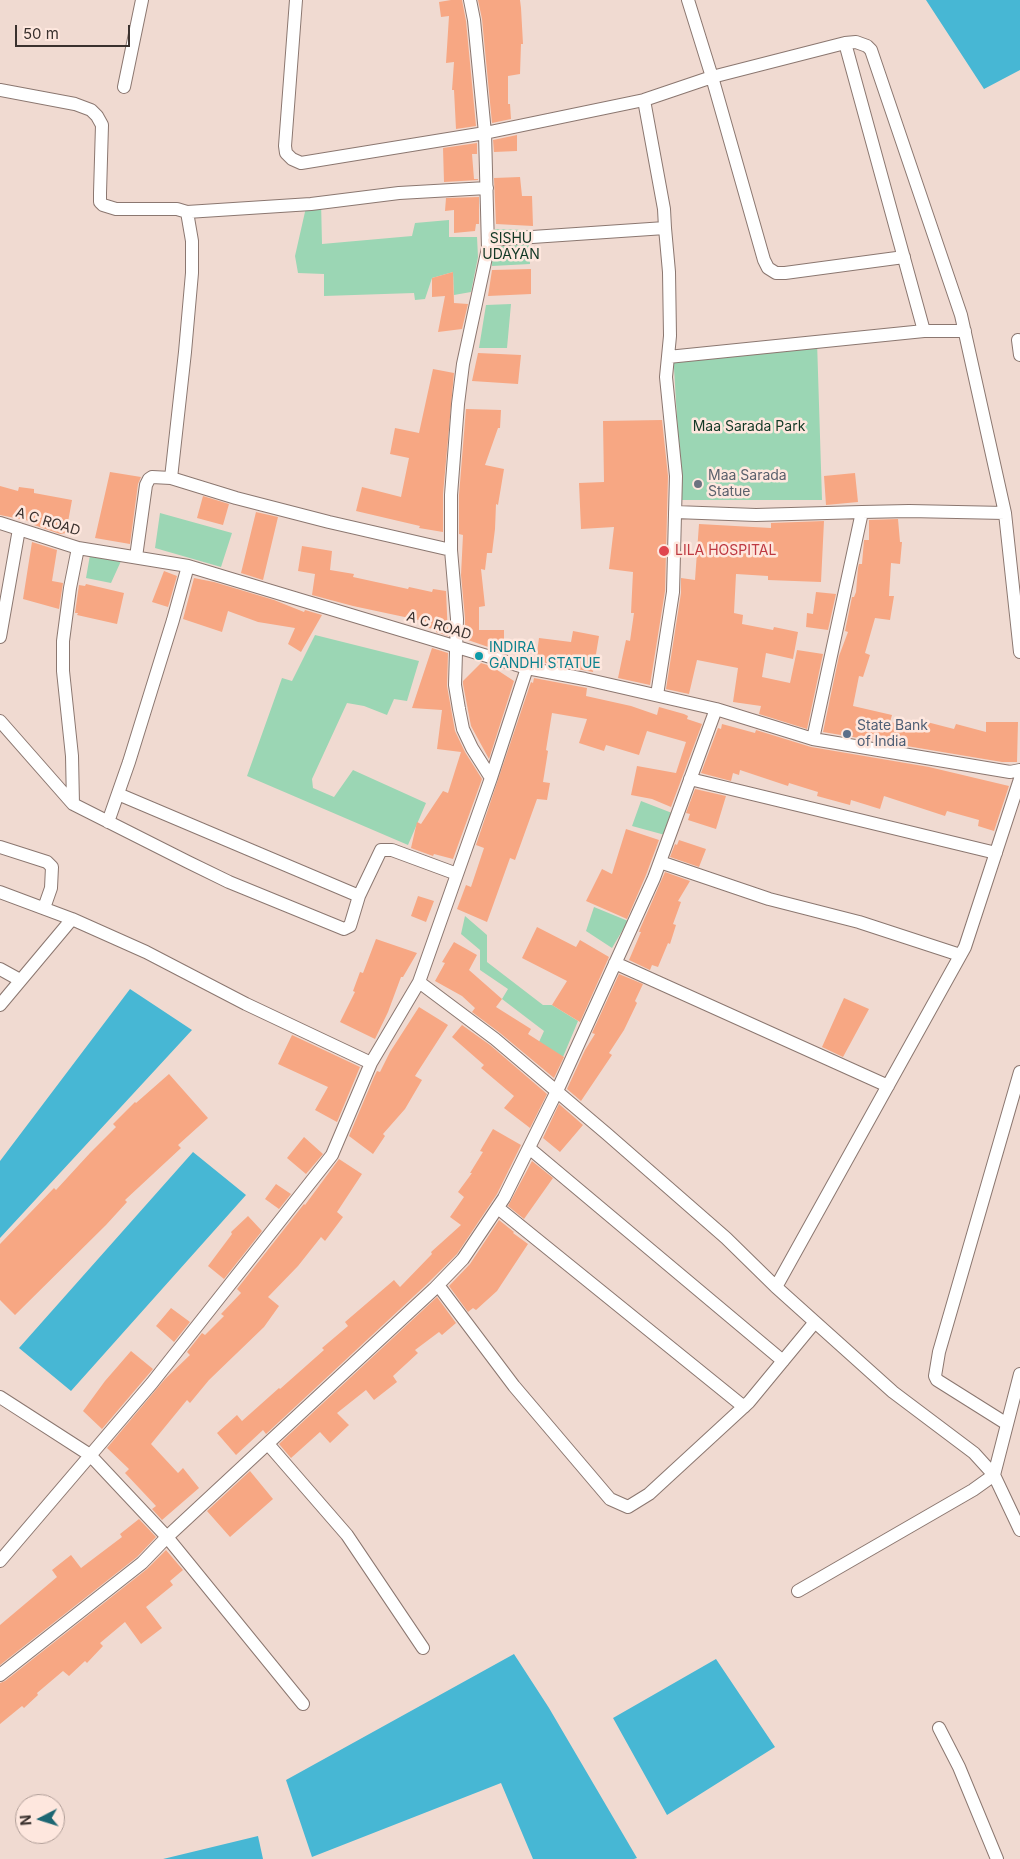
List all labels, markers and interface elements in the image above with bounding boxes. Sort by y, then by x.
scale bar [18,15,132,47]
text: 50 m [23,24,59,43]
park label: SISHU UDAYAN [482,231,540,264]
park label: Maa Sarada Park [693,419,805,435]
place label: Maa Sarada Statue [708,468,787,501]
marker: Maa Sarada Statue [692,478,704,490]
street label: A C ROAD [14,504,82,540]
place label: LILA HOSPITAL [675,543,776,559]
marker: LILA HOSPITAL [657,544,671,558]
street label: A C ROAD [405,608,473,644]
place label: INDIRA GANDHI STATUE [489,640,601,672]
marker: INDIRA GANDHI STATUE [473,650,485,662]
place label: State Bank of India [857,718,928,750]
marker: State Bank of India [841,728,853,740]
north arrow [15,1794,65,1844]
text: N [17,1814,34,1826]

